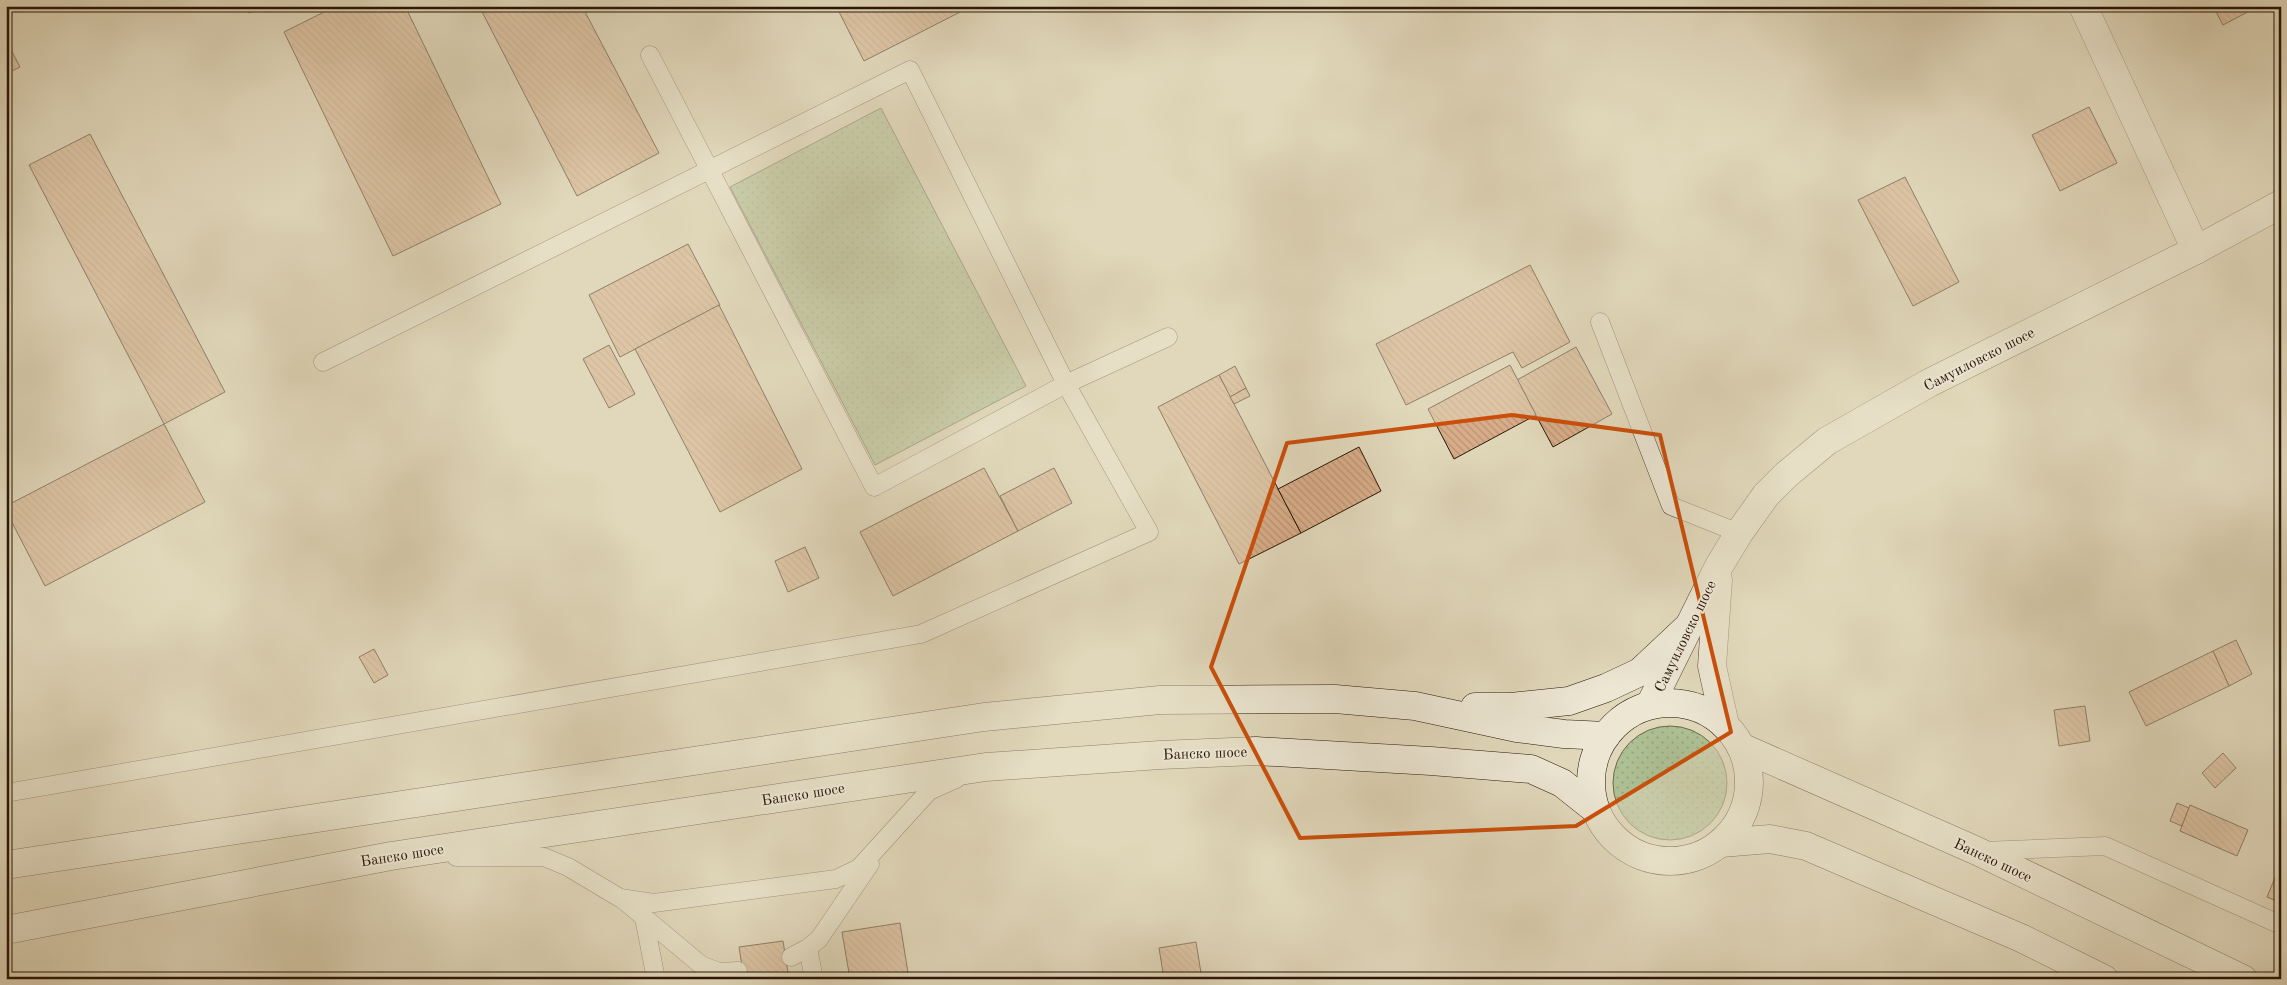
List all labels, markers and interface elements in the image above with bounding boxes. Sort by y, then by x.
street label: Самуиловско шосе [1922,326,2038,395]
street label: Самуиловско шосе [1653,578,1720,695]
street label: Банско шосе [1163,746,1248,763]
street label: Банско шосе [760,781,846,809]
street label: Банско шосе [1951,837,2034,886]
street label: Банско шосе [359,842,445,870]

